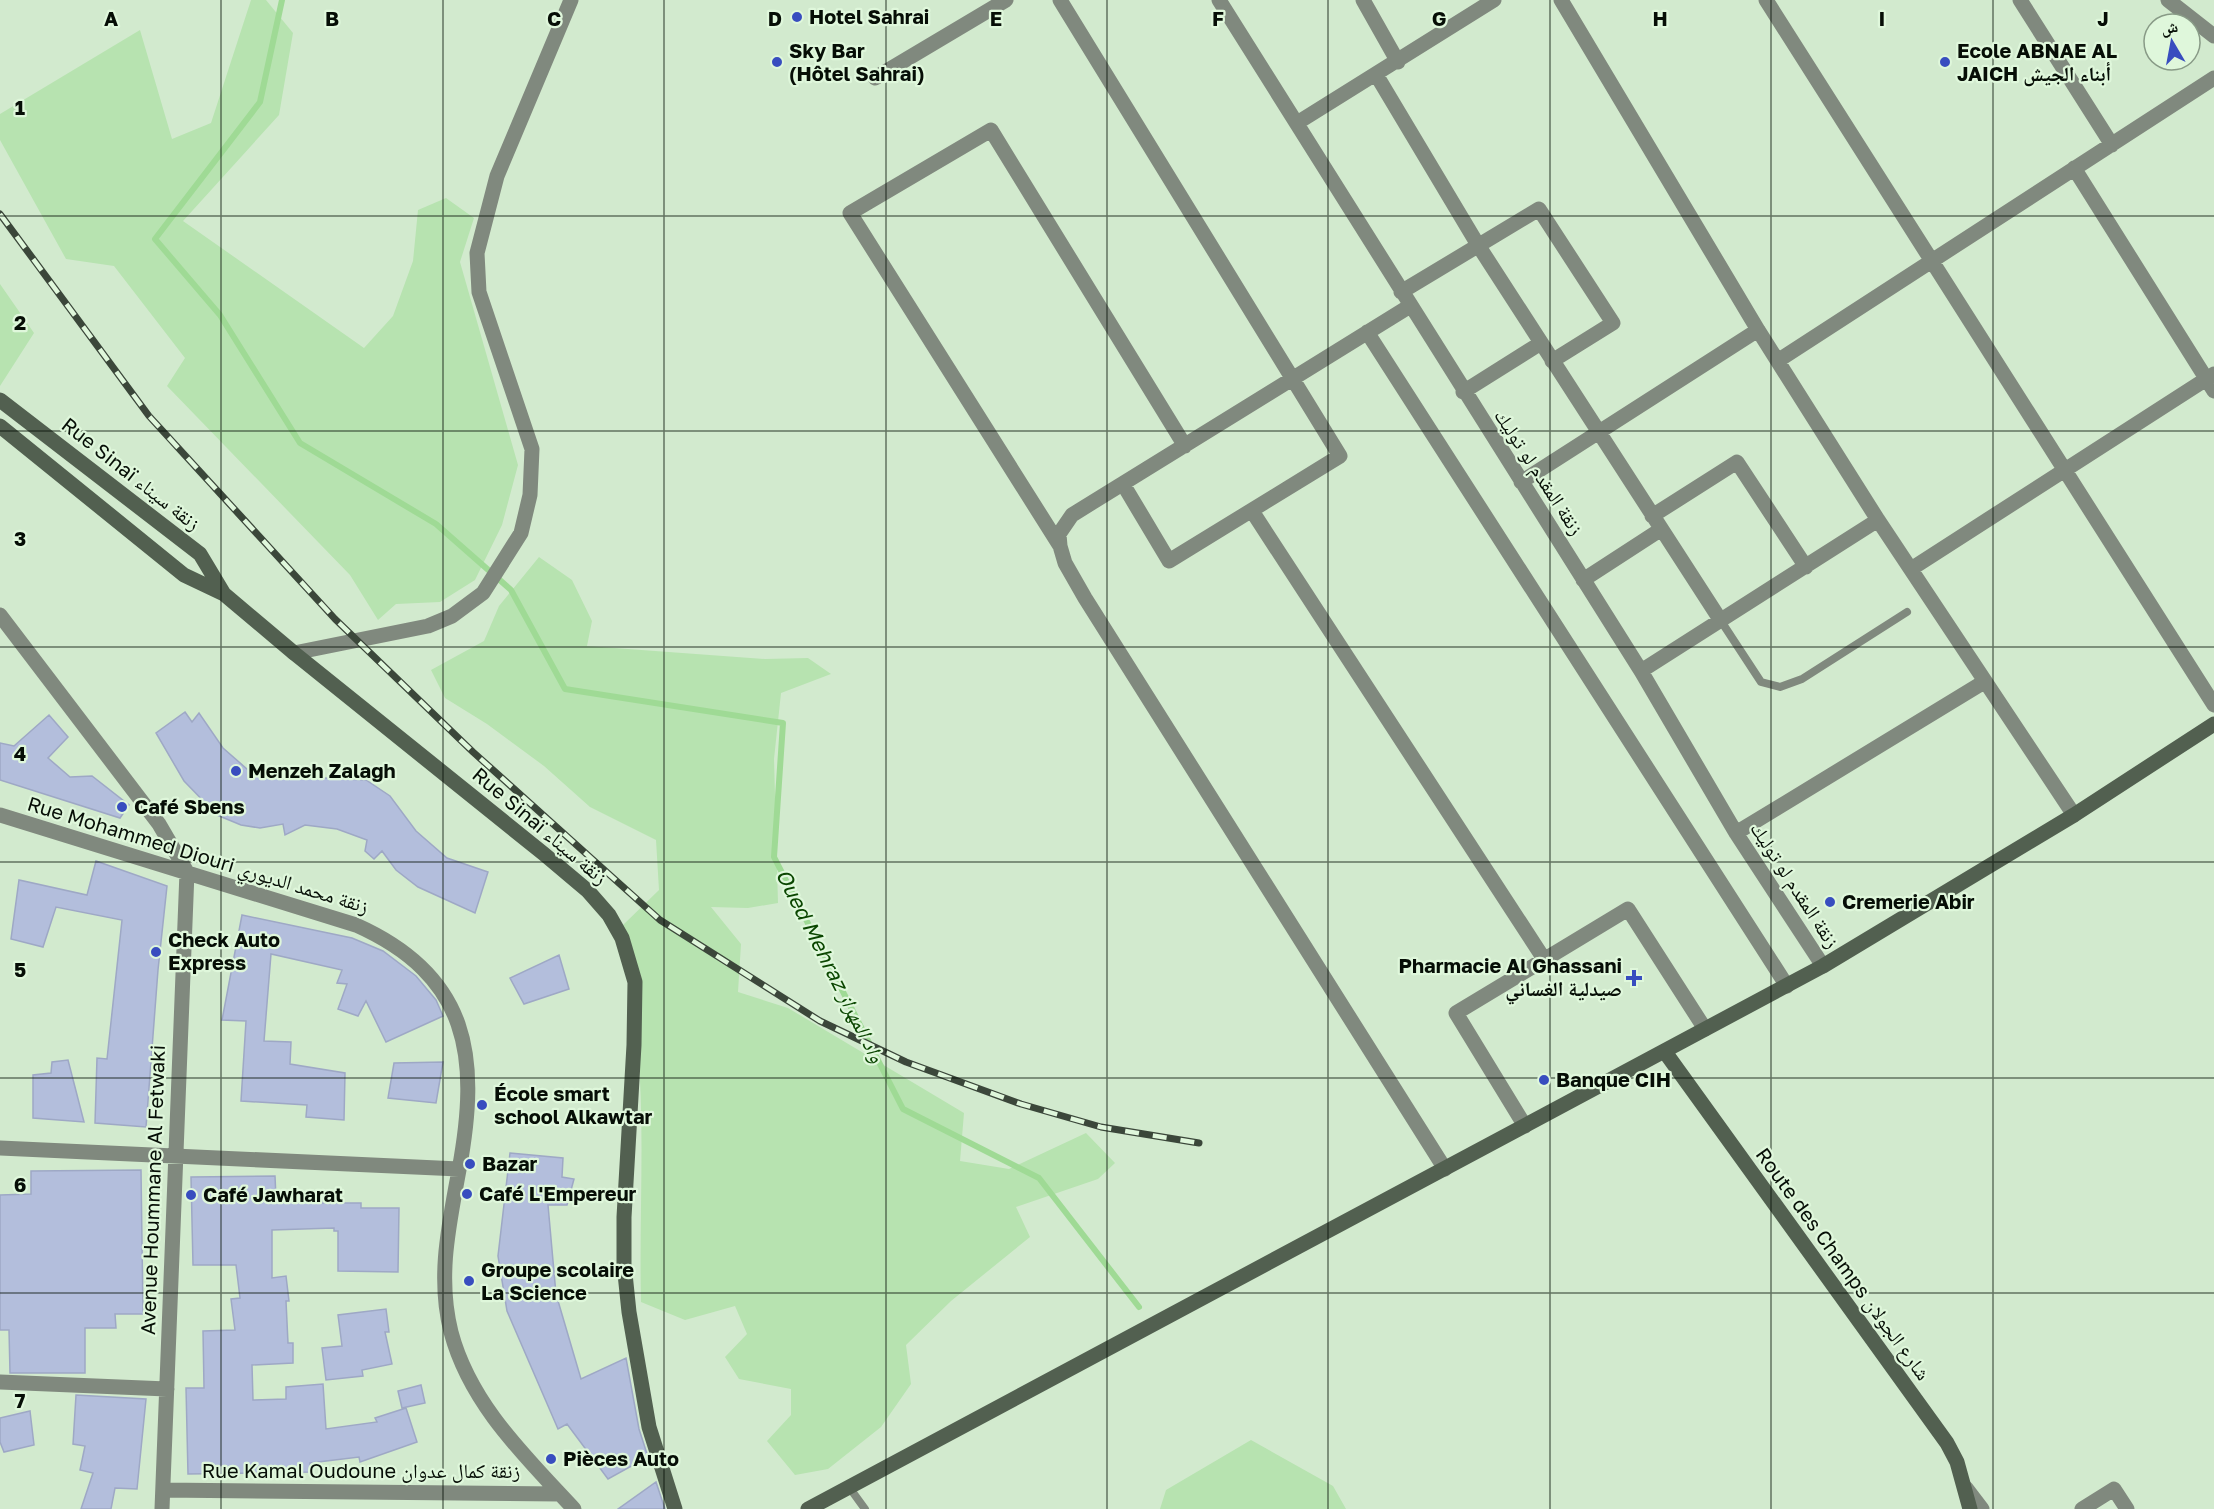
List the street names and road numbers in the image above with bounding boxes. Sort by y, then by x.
street label: زنقة المقدم لو توليك [1488,404,1589,541]
street label: Rue Sinaï زنقة سيناء [57,412,206,535]
street label: Rue Sinaï زنقة سيناء [468,762,613,889]
street label: Rue Mohammed Diouri زنقة محمد الديوري [23,791,372,922]
street label: زنقة المقدم لو توليك [1744,817,1845,954]
street label: Avenue Hoummane Al Fetwaki [135,1045,169,1335]
street label: Route des Champs شارع الجولان [1750,1143,1936,1385]
street label: Rue Kamal Oudoune زنقة كمال عدوان [202,1458,520,1483]

